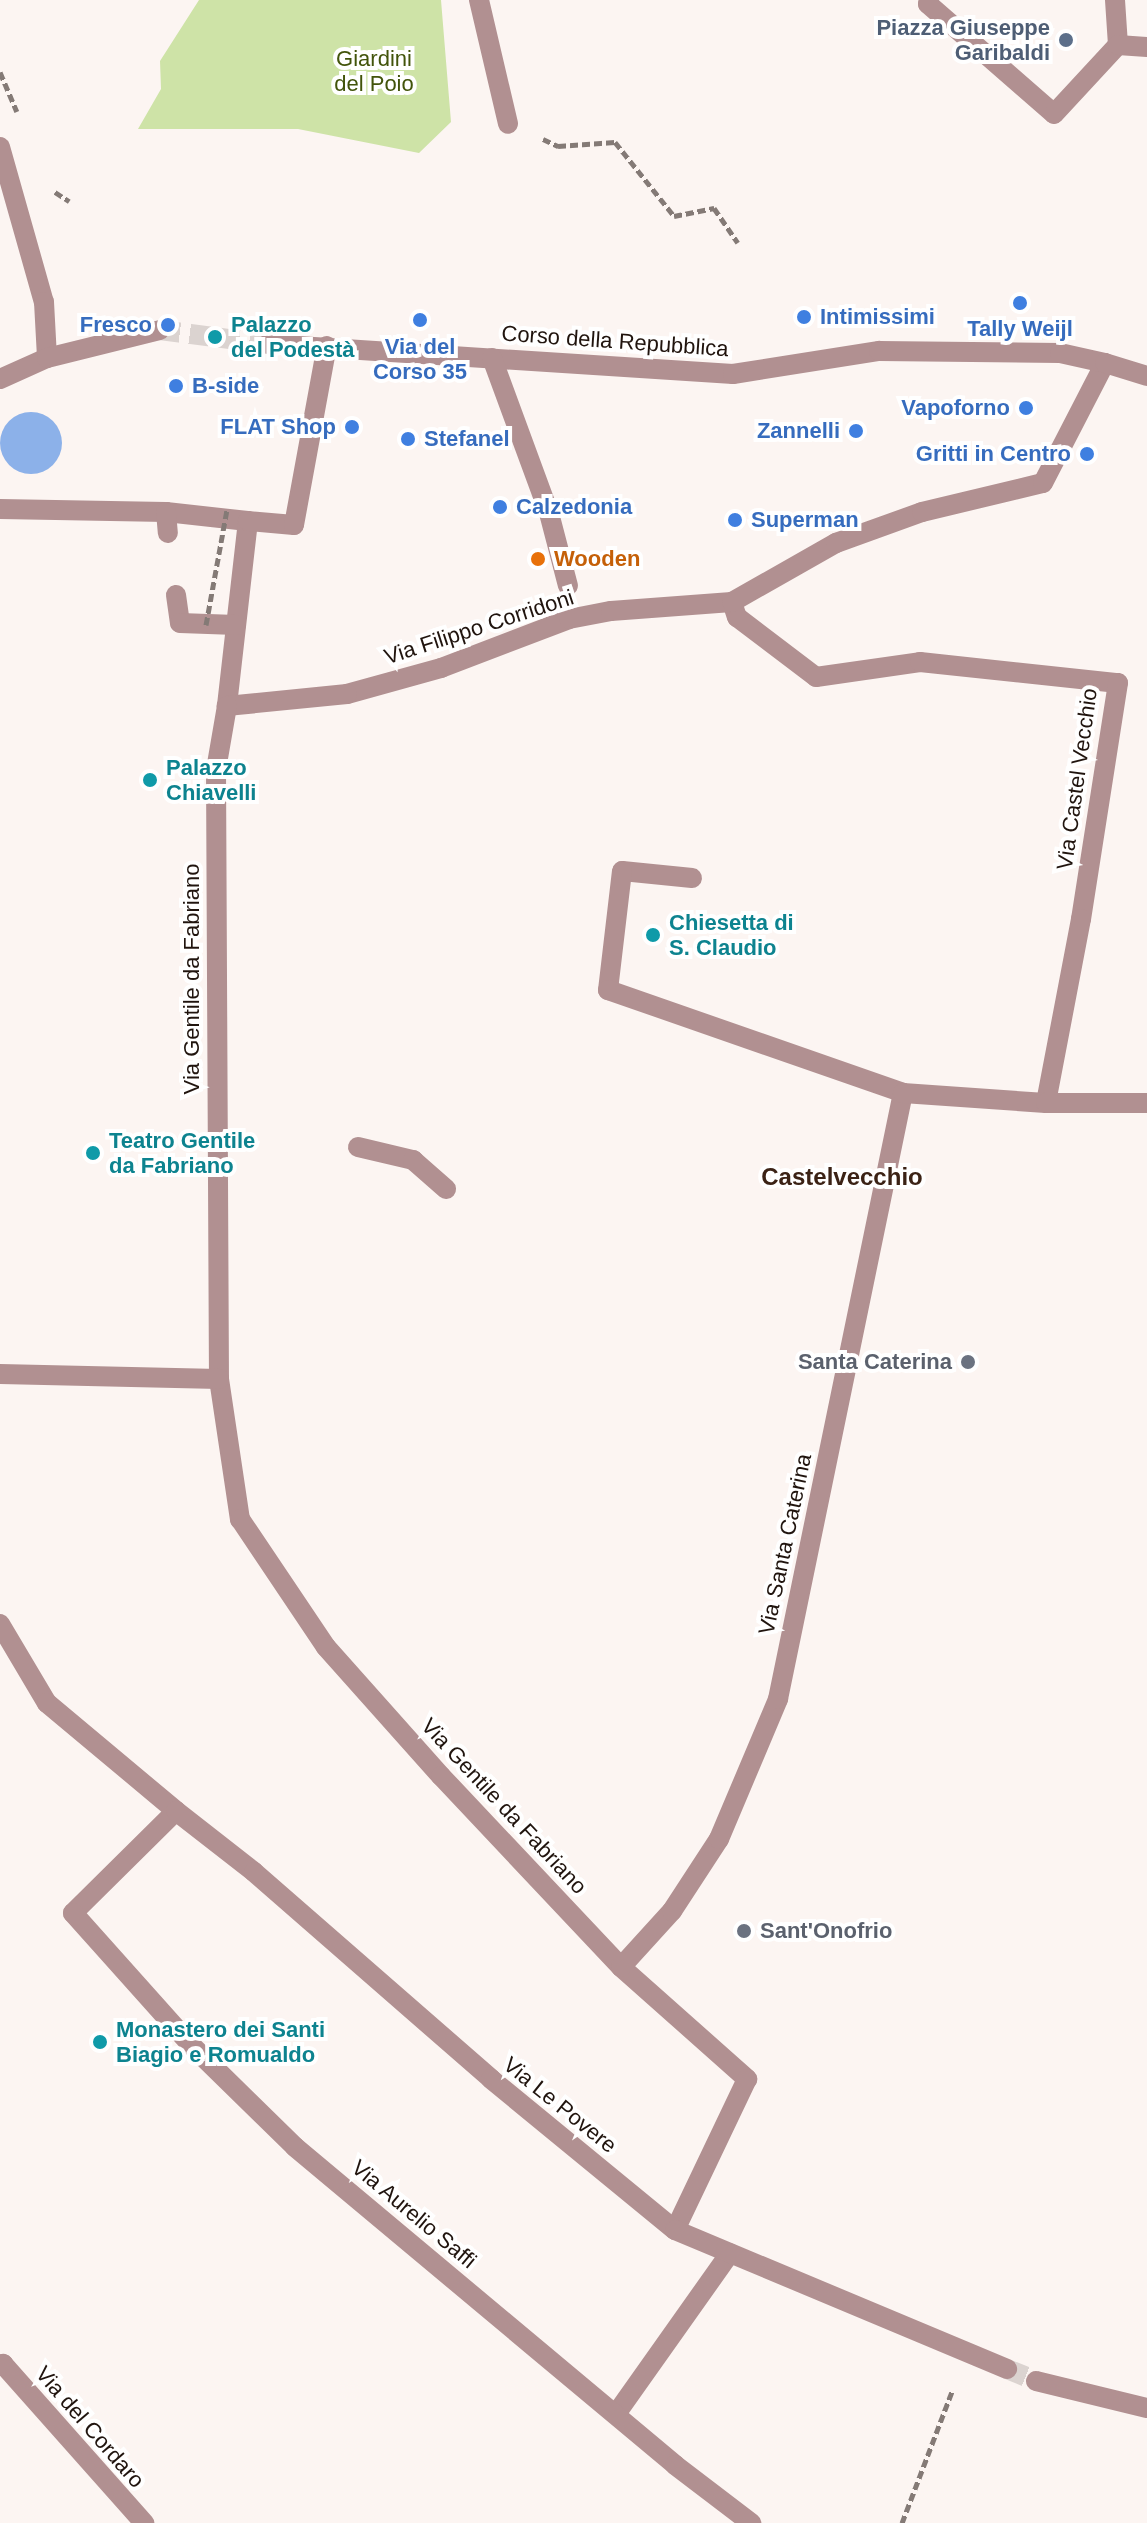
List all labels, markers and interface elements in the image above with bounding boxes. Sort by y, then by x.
place label: Piazza Giuseppe Garibaldi [876,14,1050,66]
marker: Piazza Giuseppe Garibaldi [1057,31,1075,49]
park label: Giardini del Poio [334,45,414,96]
marker: Tally Weijl [1011,294,1029,312]
place label: Intimissimi [820,304,935,330]
marker: Intimissimi [795,308,813,326]
place label: Palazzo del Podestà [231,311,354,362]
marker: Via del Corso 35 [411,311,429,329]
place label: Fresco [80,312,152,338]
marker: Fresco [159,316,177,334]
place label: Tally Weijl [967,316,1073,342]
street label: Corso della Repubblica [501,320,729,362]
marker: Palazzo del Podestà [206,328,224,346]
place label: Via del Corso 35 [373,333,467,384]
place label: B-side [192,373,259,399]
marker: B-side [167,377,185,395]
place label: Vapoforno [901,395,1010,421]
marker: Vapoforno [1017,399,1035,417]
place label: FLAT Shop [220,414,336,440]
marker: FLAT Shop [343,418,361,436]
place label: Zannelli [757,418,840,444]
marker: Zannelli [847,422,865,440]
place label: Stefanel [424,426,510,452]
marker: Stefanel [399,430,417,448]
place label: Gritti in Centro [916,441,1071,467]
marker: Gritti in Centro [1078,445,1096,463]
place label: Calzedonia [516,494,632,520]
marker: Calzedonia [491,498,509,516]
place label: Superman [751,507,859,533]
marker: Superman [726,511,744,529]
place label: Wooden [554,546,640,572]
marker: Wooden [529,550,547,568]
street label: Via Filippo Corridoni [381,584,577,670]
street label: Via Castel Vecchio [1051,687,1103,871]
place label: Palazzo Chiavelli [166,754,256,806]
marker: Palazzo Chiavelli [141,771,159,789]
street label: Via Gentile da Fabriano [179,864,205,1094]
place label: Chiesetta di S. Claudio [669,909,794,960]
marker: Chiesetta di S. Claudio [644,926,662,944]
place label: Teatro Gentile da Fabriano [109,1127,255,1178]
marker: Teatro Gentile da Fabriano [84,1144,102,1162]
district label: Castelvecchio [761,1163,923,1191]
place label: Santa Caterina [798,1349,952,1375]
marker: Santa Caterina [959,1353,977,1371]
street label: Via Santa Caterina [753,1451,817,1637]
street label: Via Gentile da Fabriano [416,1713,592,1899]
place label: Sant'Onofrio [760,1918,892,1944]
marker: Sant'Onofrio [735,1922,753,1940]
place label: Monastero dei Santi Biagio e Romualdo [116,2016,325,2068]
marker: Monastero dei Santi Biagio e Romualdo [91,2033,109,2051]
street label: Via Le Povere [498,2051,622,2159]
street label: Via Aurelio Saffi [346,2154,482,2274]
street label: Via del Cordaro [30,2361,150,2493]

